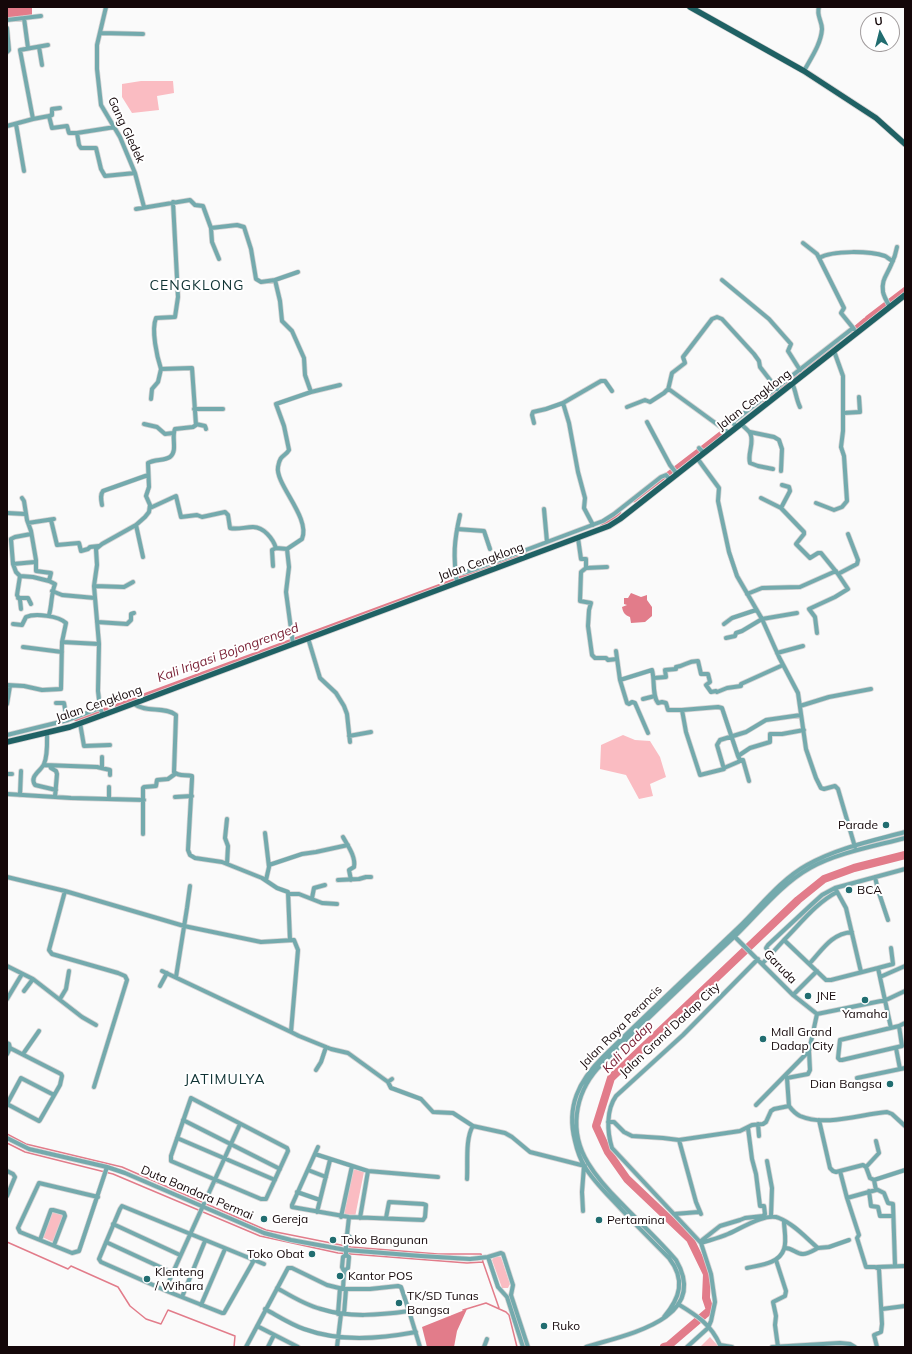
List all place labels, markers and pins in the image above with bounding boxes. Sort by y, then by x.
place label: Parade [838,818,878,832]
marker: Parade [881,820,891,830]
place label: BCA [857,883,882,897]
marker: BCA [844,885,854,895]
place label: JNE [816,989,836,1003]
marker: JNE [803,991,813,1001]
marker: Yamaha [860,995,870,1005]
place label: Yamaha [842,1007,888,1021]
place label: Mall Grand Dadap City [771,1025,834,1053]
marker: Mall Grand Dadap City [758,1034,768,1044]
place label: Dian Bangsa [810,1077,882,1091]
marker: Dian Bangsa [885,1079,895,1089]
place label: Gereja [272,1212,308,1226]
place label: Pertamina [607,1213,665,1227]
marker: Gereja [259,1214,269,1224]
marker: Pertamina [594,1215,604,1225]
place label: Toko Bangunan [341,1233,428,1247]
marker: Toko Bangunan [328,1235,338,1245]
place label: Toko Obat [247,1247,304,1261]
marker: Toko Obat [307,1249,317,1259]
place label: Klenteng / Wihara [155,1265,204,1293]
place label: Kantor POS [348,1269,413,1283]
marker: Kantor POS [335,1271,345,1281]
marker: Klenteng / Wihara [142,1274,152,1284]
place label: TK/SD Tunas Bangsa [407,1289,479,1317]
marker: TK/SD Tunas Bangsa [394,1298,404,1308]
place label: Ruko [552,1319,580,1333]
marker: Ruko [539,1321,549,1331]

